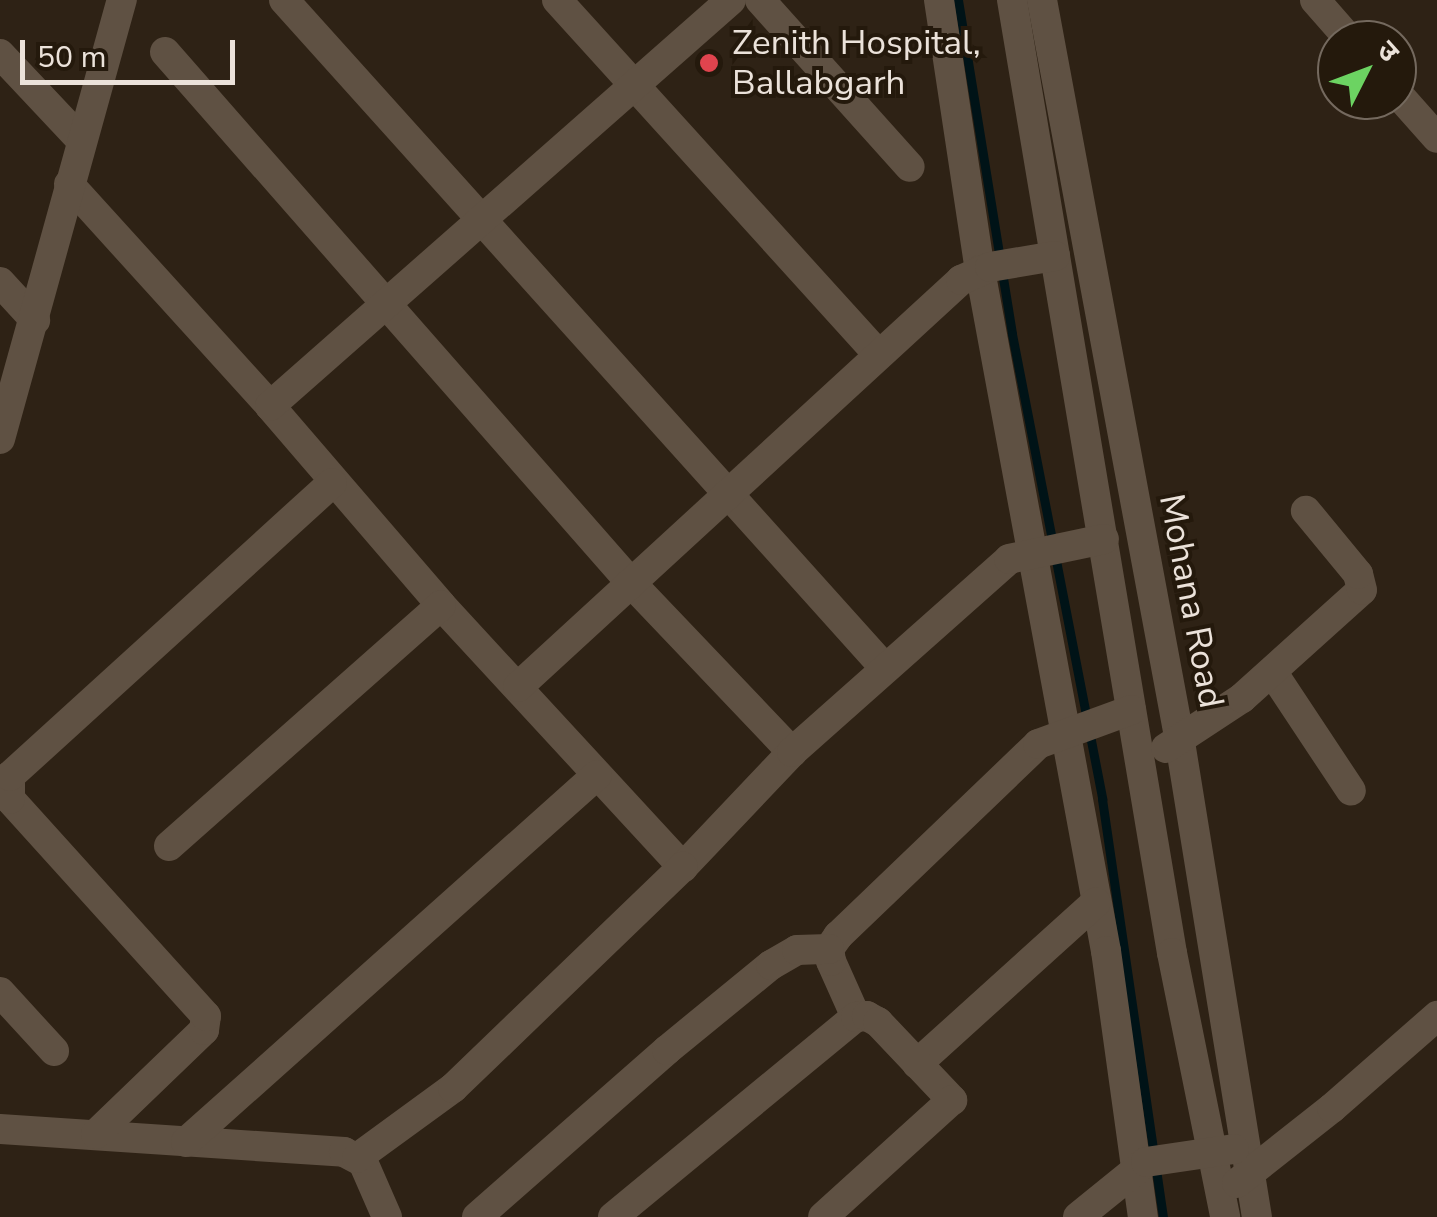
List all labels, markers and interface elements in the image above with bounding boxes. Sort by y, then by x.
scale bar [25,20,240,82]
north arrow [1317,20,1417,120]
place label: Zenith Hospital, Ballabgarh [732,22,981,104]
text: उ [1368,32,1407,70]
text: 50 m [37,37,106,78]
marker: Zenith Hospital, Ballabgarh [696,50,722,76]
street label: Mohana Road [1150,491,1232,711]

